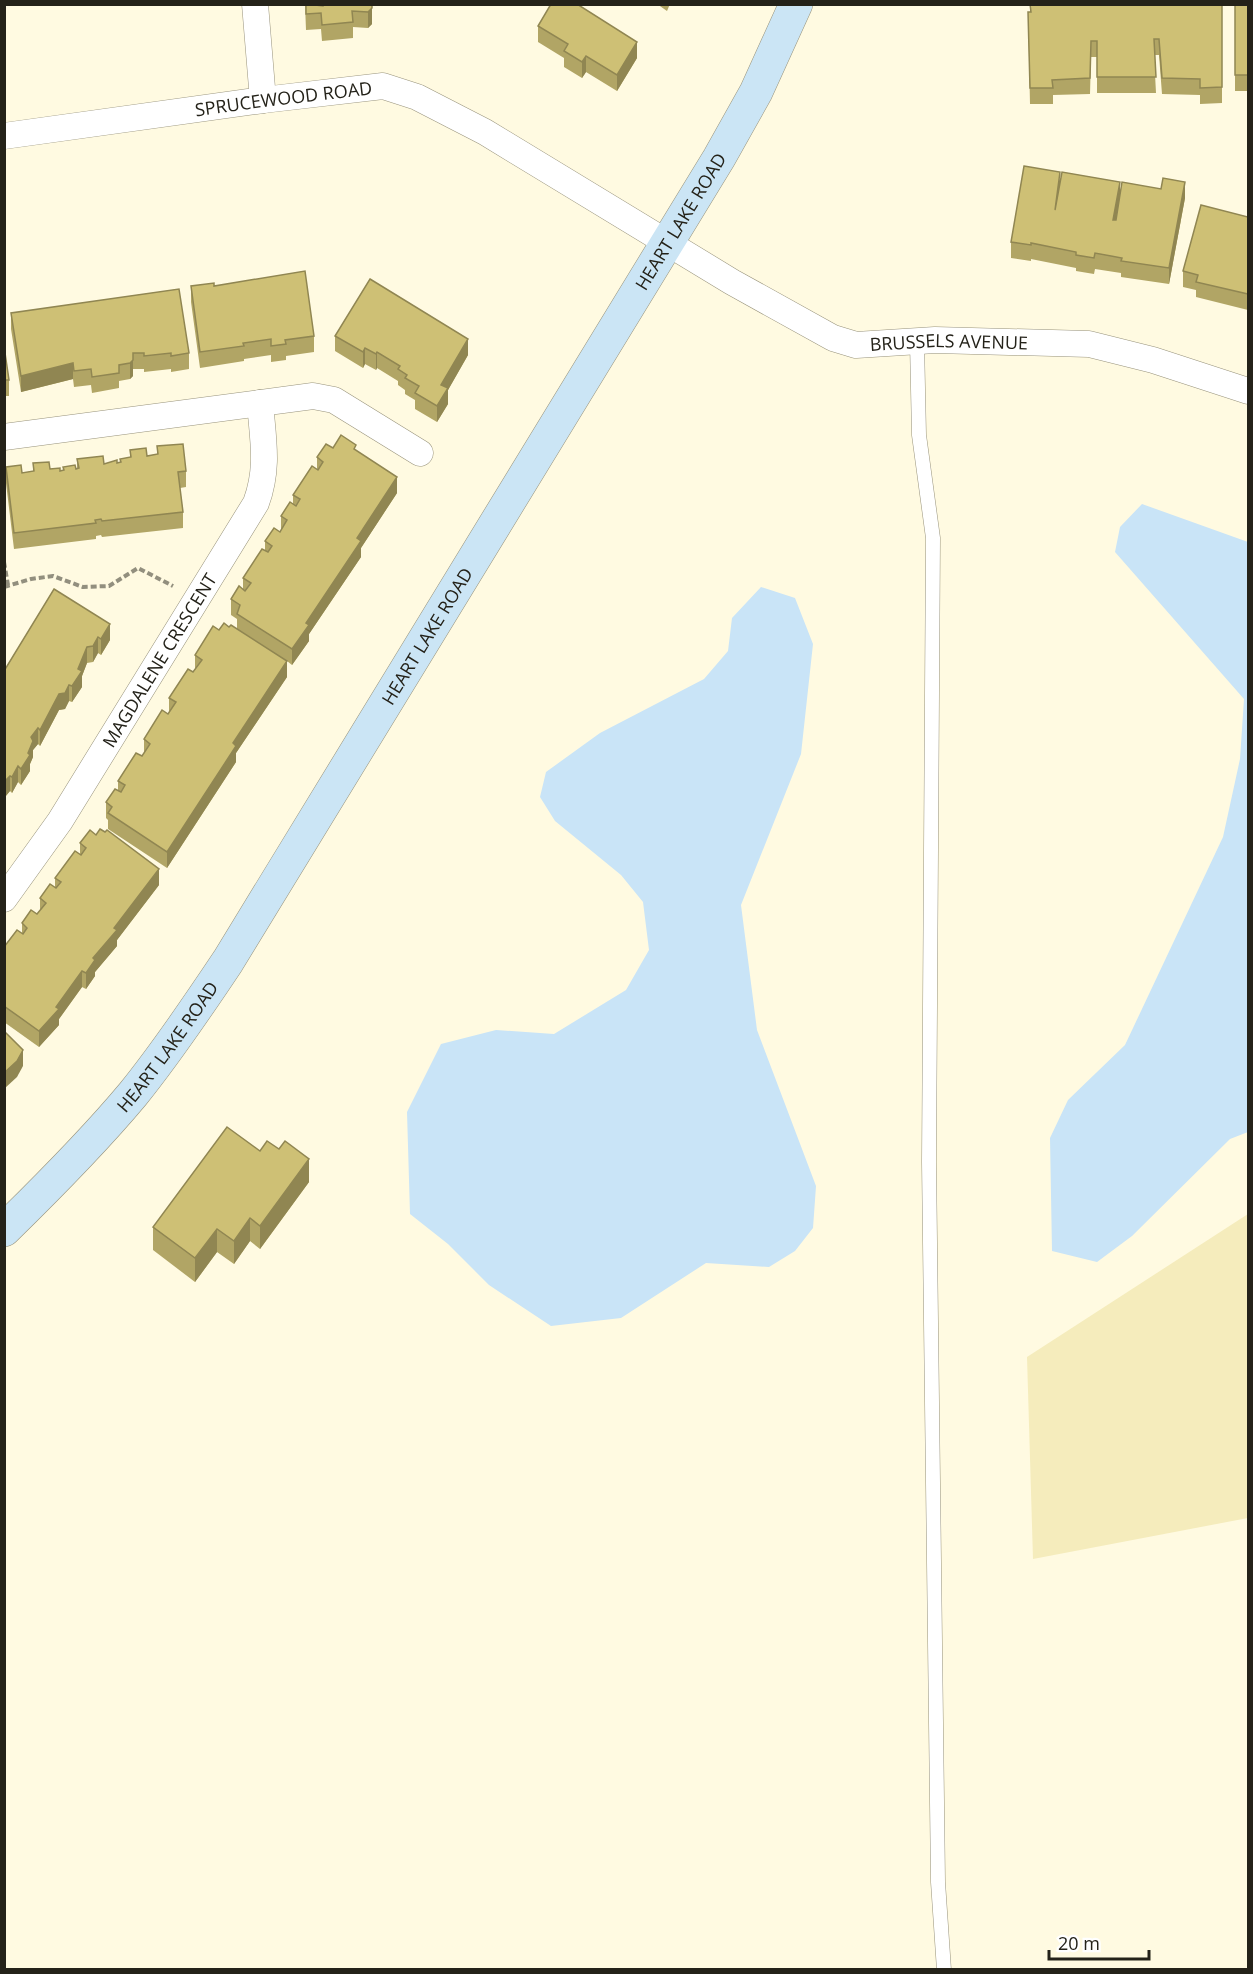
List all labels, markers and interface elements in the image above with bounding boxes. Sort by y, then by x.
street label: SPRUCEWOOD ROAD [193,75,373,121]
street label: HEART LAKE ROAD [629,148,731,294]
street label: BRUSSELS AVENUE [869,328,1028,356]
street label: HEART LAKE ROAD [376,563,478,709]
street label: MAGDALENE CRESCENT [96,569,222,752]
street label: HEART LAKE ROAD [111,976,223,1117]
scale bar [1049,1923,1150,1961]
text: 20 m [1058,1931,1100,1955]

